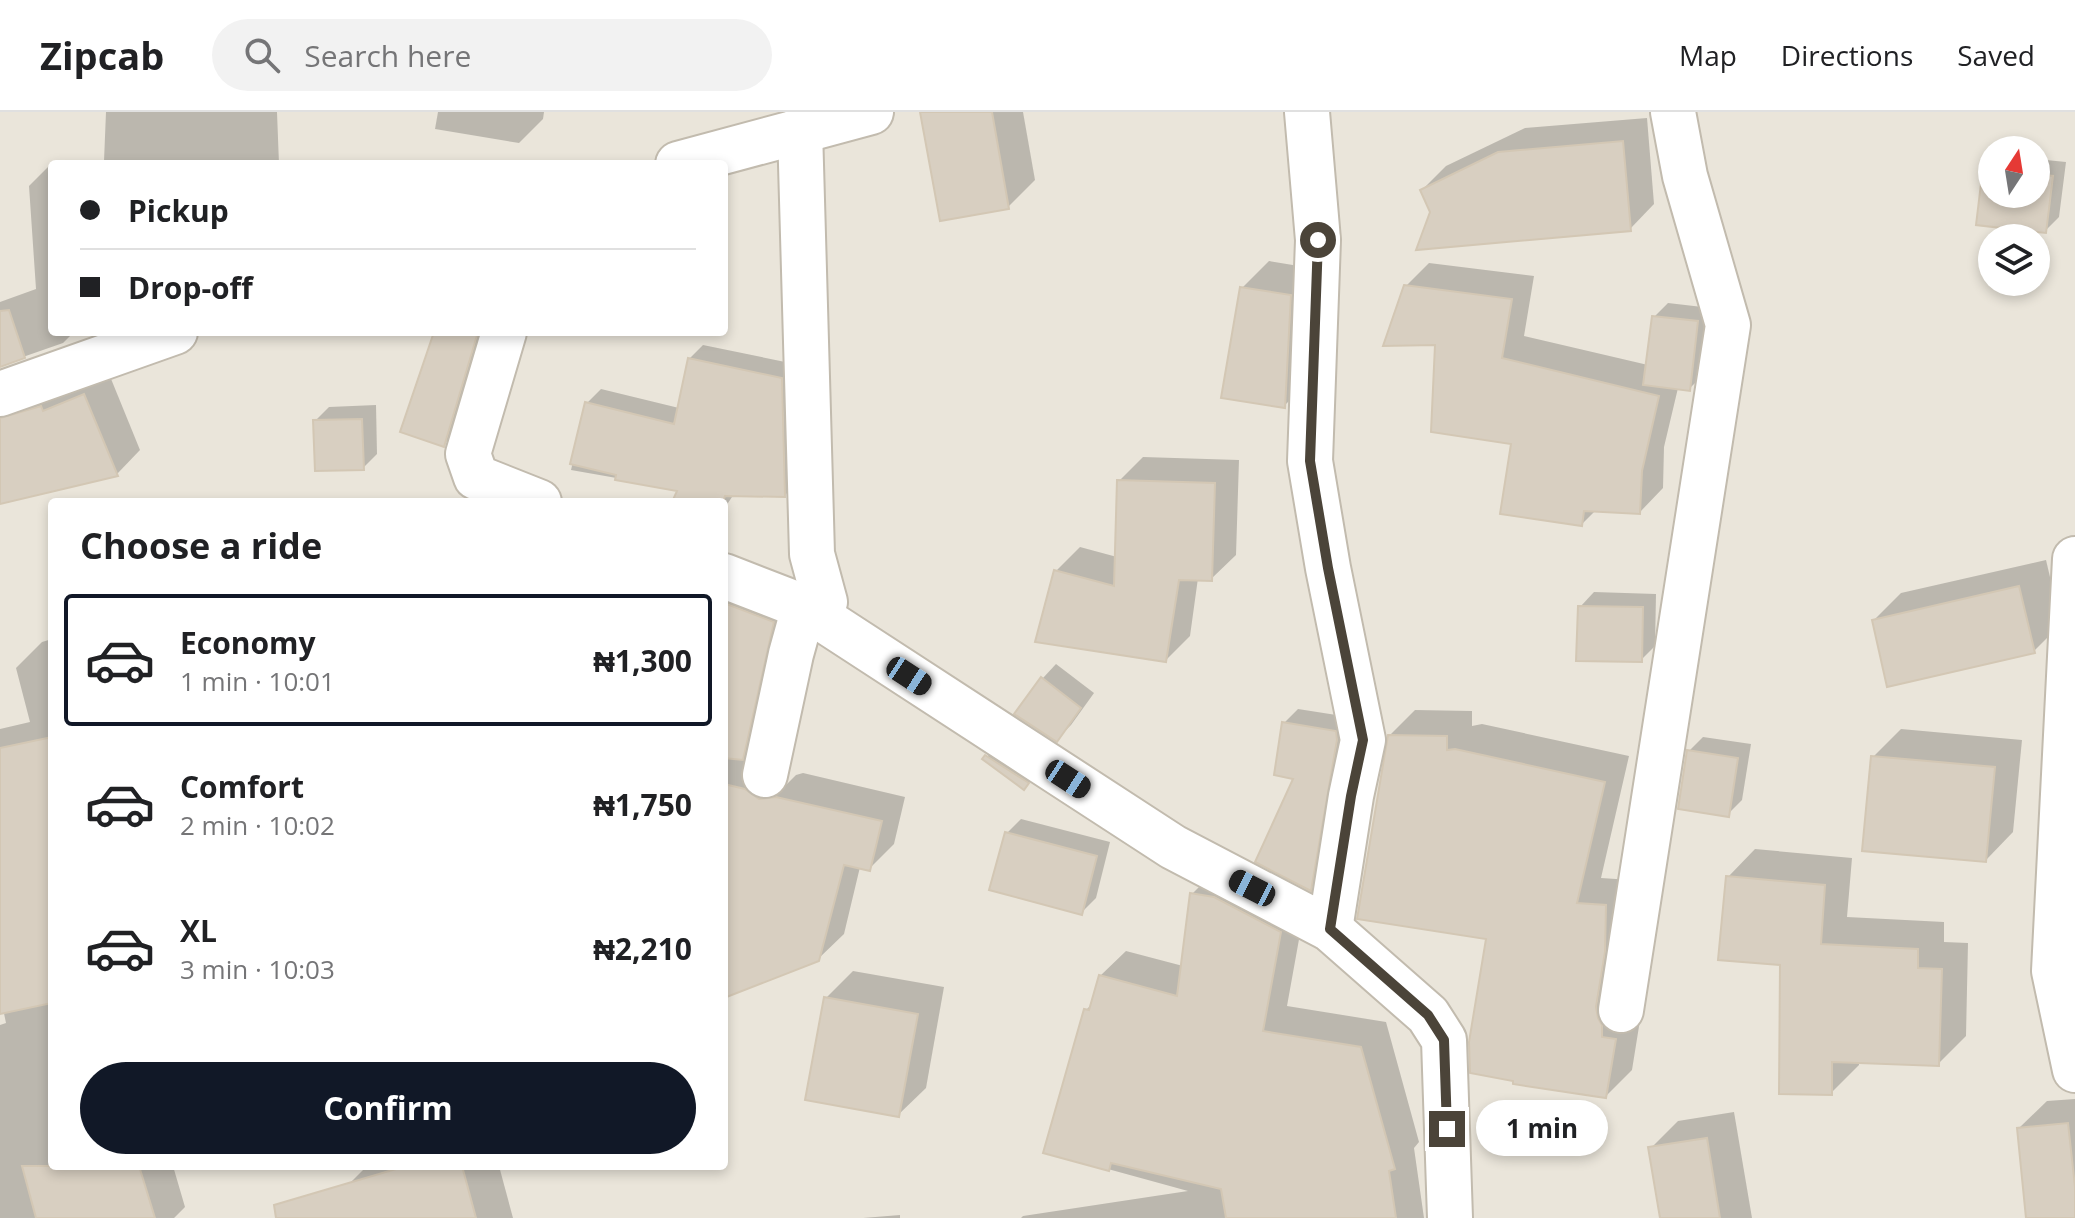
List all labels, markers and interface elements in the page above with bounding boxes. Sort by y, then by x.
search box [212,19,772,91]
text: Zipcab [40,29,164,81]
icon: search [240,33,284,77]
text: Search here [304,35,471,76]
text: Map [1679,36,1737,74]
text: Directions [1781,36,1913,74]
text: Saved [1957,36,2035,74]
north arrow [1978,136,2050,208]
map controls [1978,136,2050,296]
text: Pickup [128,190,229,231]
route start [1300,222,1336,258]
button: layers [1978,224,2050,296]
text: Drop-off [128,267,253,308]
text: Choose a ride [80,521,322,570]
text: Economy [180,622,316,663]
icon: car [84,624,156,696]
text: ₦1,300 [593,640,692,681]
car [882,653,936,699]
text: 1 min · 10:01 [180,663,335,699]
car [1041,756,1095,802]
text: Comfort [180,766,304,807]
icon: car [84,768,156,840]
text: ₦1,750 [593,784,692,825]
text: 2 min · 10:02 [180,807,335,843]
car [1225,866,1279,910]
text: XL [180,910,217,951]
icon: car [84,912,156,984]
text: ₦2,210 [593,928,692,969]
text: 3 min · 10:03 [180,951,335,987]
button: Confirm [80,1062,696,1154]
callout: 1 min [1475,1101,1607,1157]
text: 1 min [1506,1110,1578,1146]
route end [1429,1111,1465,1147]

